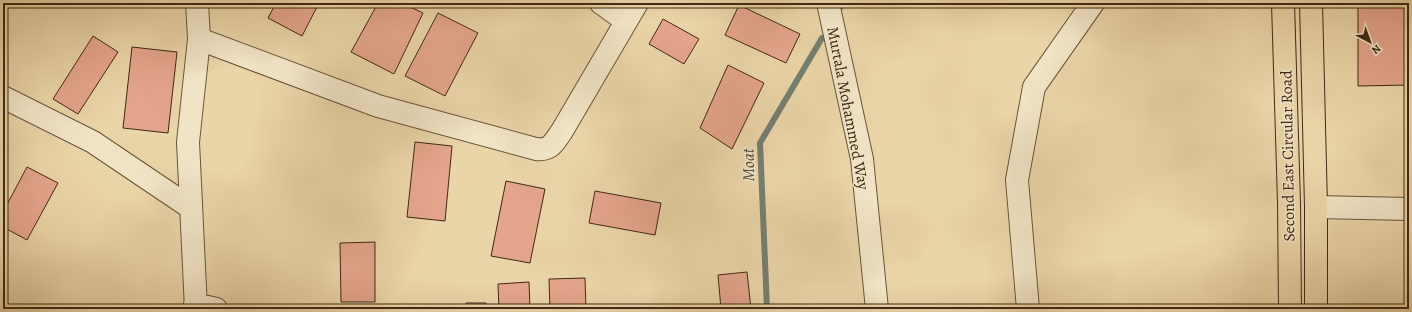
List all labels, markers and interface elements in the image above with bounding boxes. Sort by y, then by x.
north arrow [1350,22,1390,62]
street label: Murtala Mohammed Way [821,25,875,193]
text: N [1368,41,1384,57]
street label: Second East Circular Road [1275,70,1300,242]
water label: Moat [737,147,760,182]

